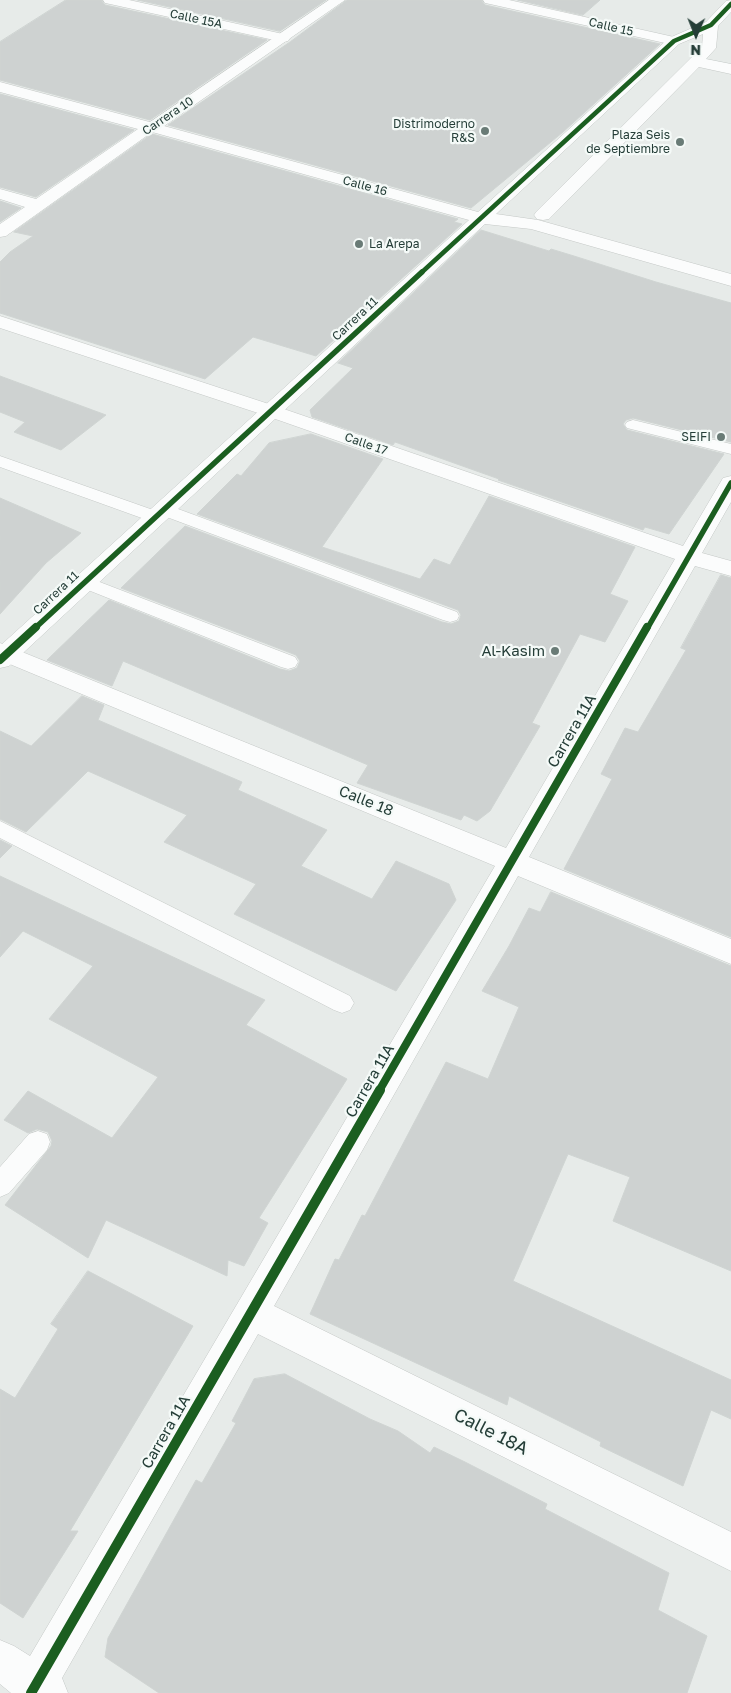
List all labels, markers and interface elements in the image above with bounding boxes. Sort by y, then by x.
street label: Calle 15A [168,6,224,32]
north arrow [671,10,721,60]
street label: Calle 15 [587,15,635,39]
text: N [690,42,701,59]
street label: Carrera 10 [140,94,196,138]
place label: Distrimoderno R&S [393,117,475,145]
marker: Distrimoderno R&S [479,125,491,137]
place label: Plaza Seis de Septiembre [586,128,670,156]
marker: Plaza Seis de Septiembre [674,136,686,148]
street label: Calle 16 [341,173,389,199]
place label: La Arepa [369,237,419,251]
marker: La Arepa [353,238,365,250]
street label: Carrera 11 [329,294,381,344]
street label: Calle 17 [343,430,389,458]
place label: SEIFI [681,430,711,444]
marker: SEIFI [715,431,727,443]
street label: Carrera 11 [30,568,82,618]
place label: Al-Kasim [481,642,545,660]
marker: Al-Kasim [549,645,561,657]
street label: Carrera 11A [544,691,600,771]
street label: Calle 18 [336,782,396,820]
street label: Carrera 11A [342,1041,398,1121]
street label: Carrera 11A [138,1392,194,1472]
street label: Calle 18A [450,1404,532,1460]

